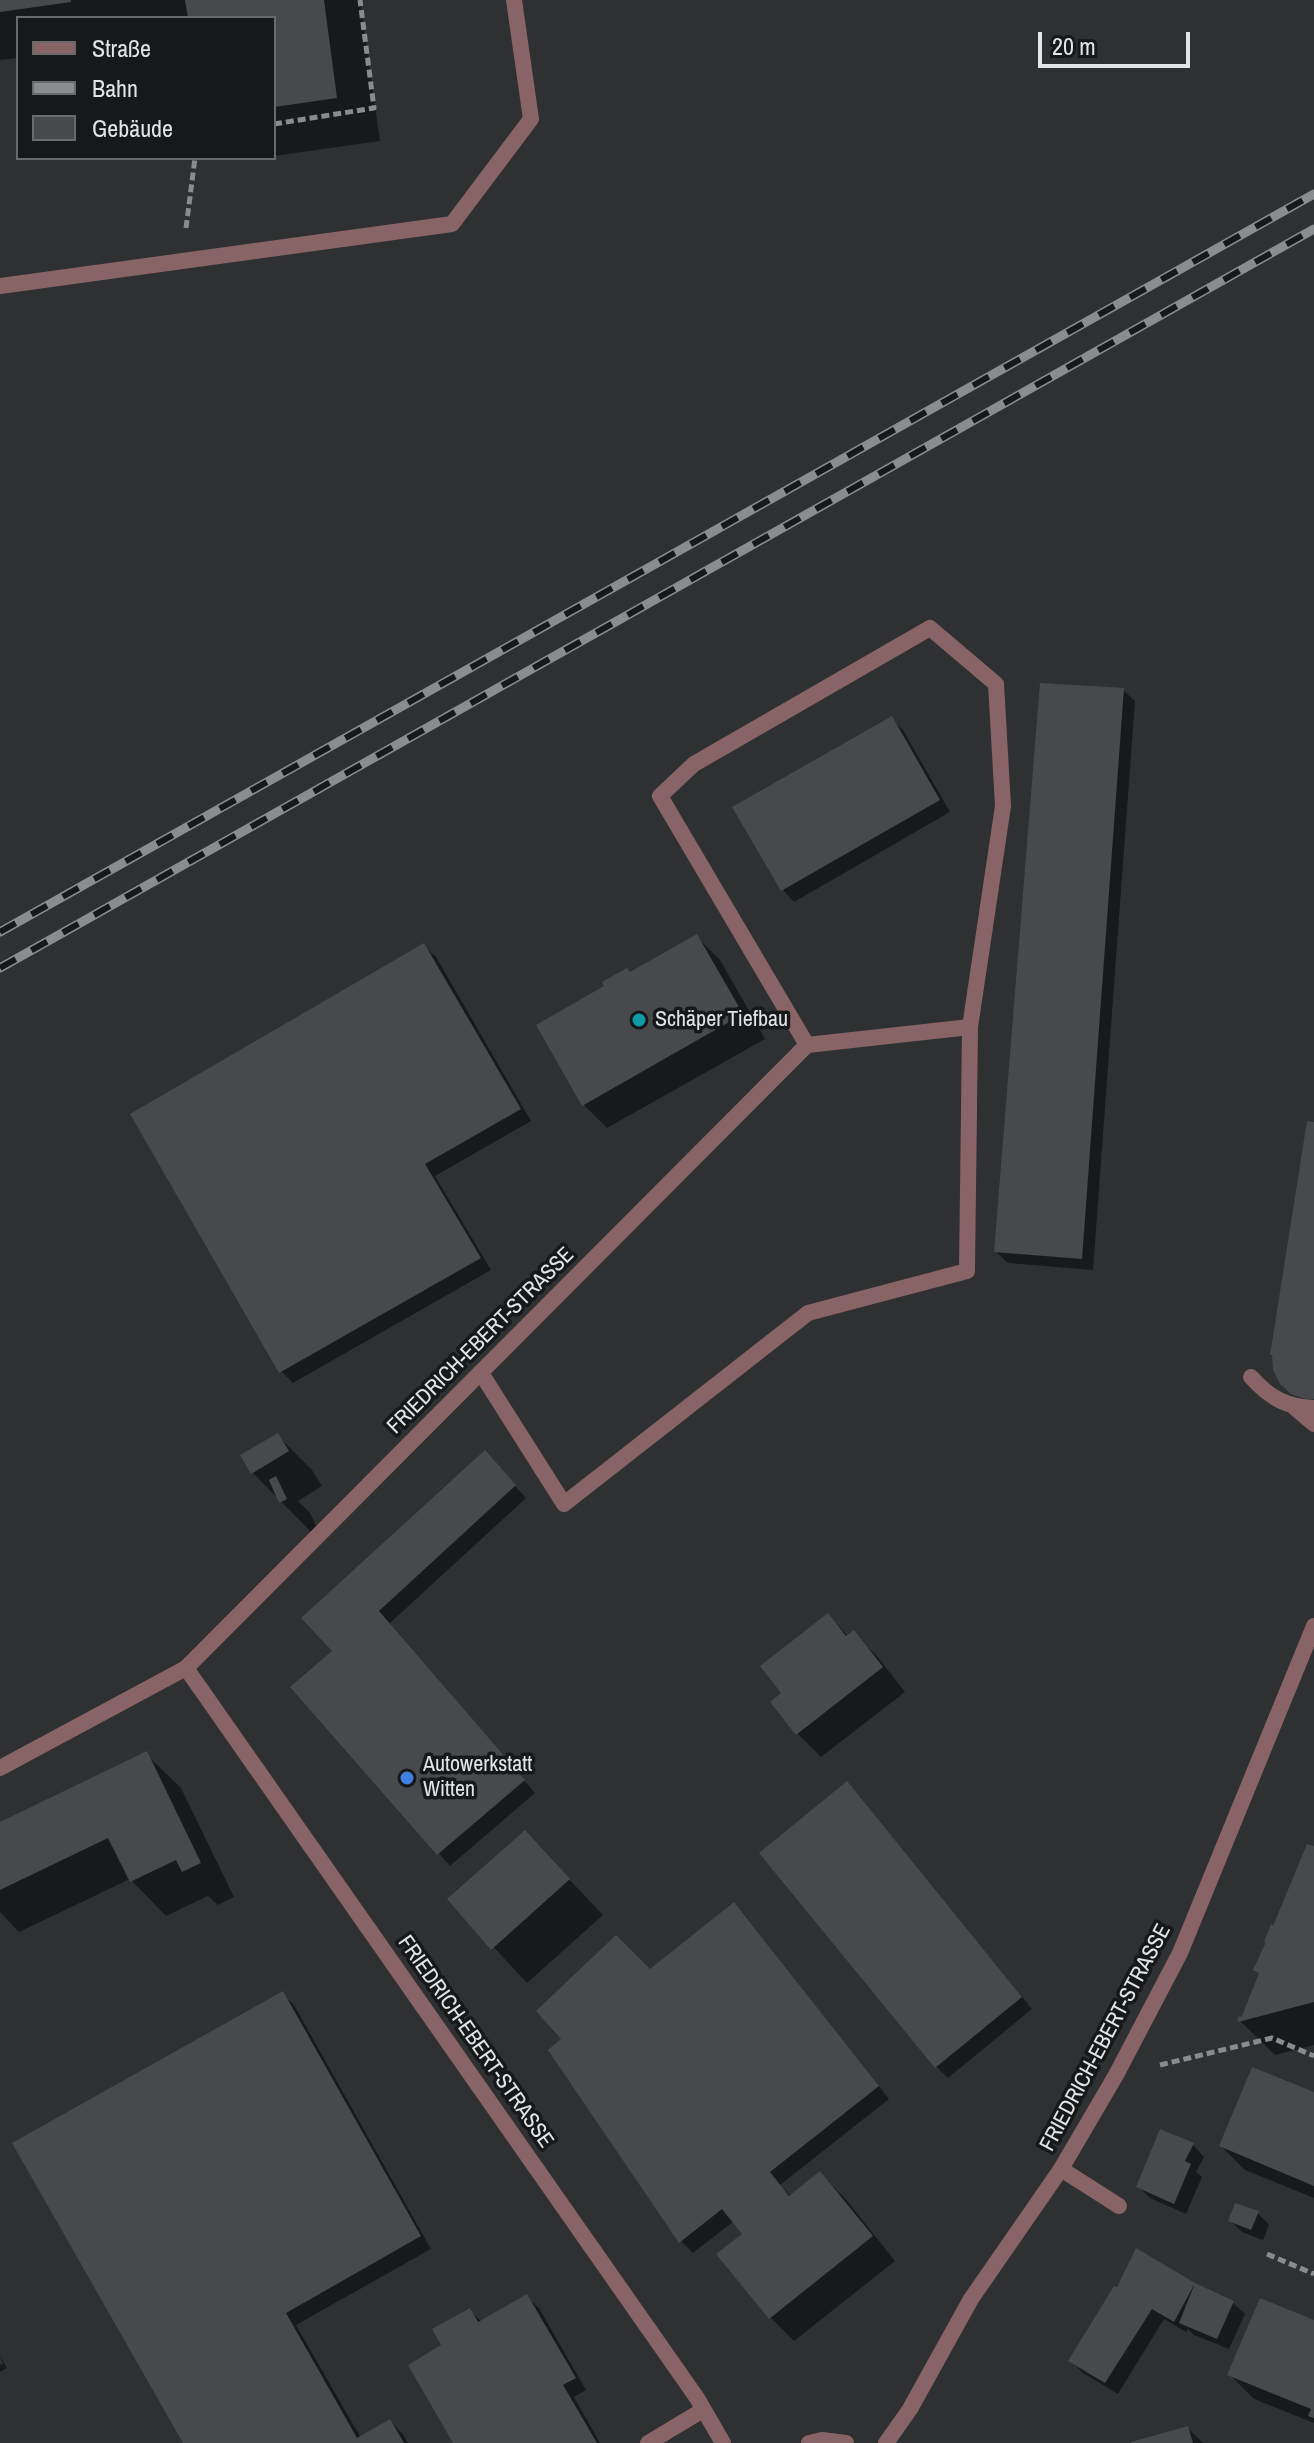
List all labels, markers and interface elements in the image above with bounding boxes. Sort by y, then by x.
legend [16,16,276,160]
scale bar [1042,16,1194,66]
text: 20 m [1052,30,1096,62]
text: Straße [92,32,151,64]
text: Bahn [92,72,138,104]
text: Gebäude [92,112,173,144]
place label: Schäper Tiefbau [655,1007,788,1033]
marker: Schäper Tiefbau [630,1011,648,1029]
street label: FRIEDRICH-EBERT-STRASSE [382,1242,580,1440]
place label: Autowerkstatt Witten [423,1752,532,1804]
marker: Autowerkstatt Witten [398,1769,416,1787]
street label: FRIEDRICH-EBERT-STRASSE [1035,1920,1177,2156]
street label: FRIEDRICH-EBERT-STRASSE [392,1931,558,2153]

